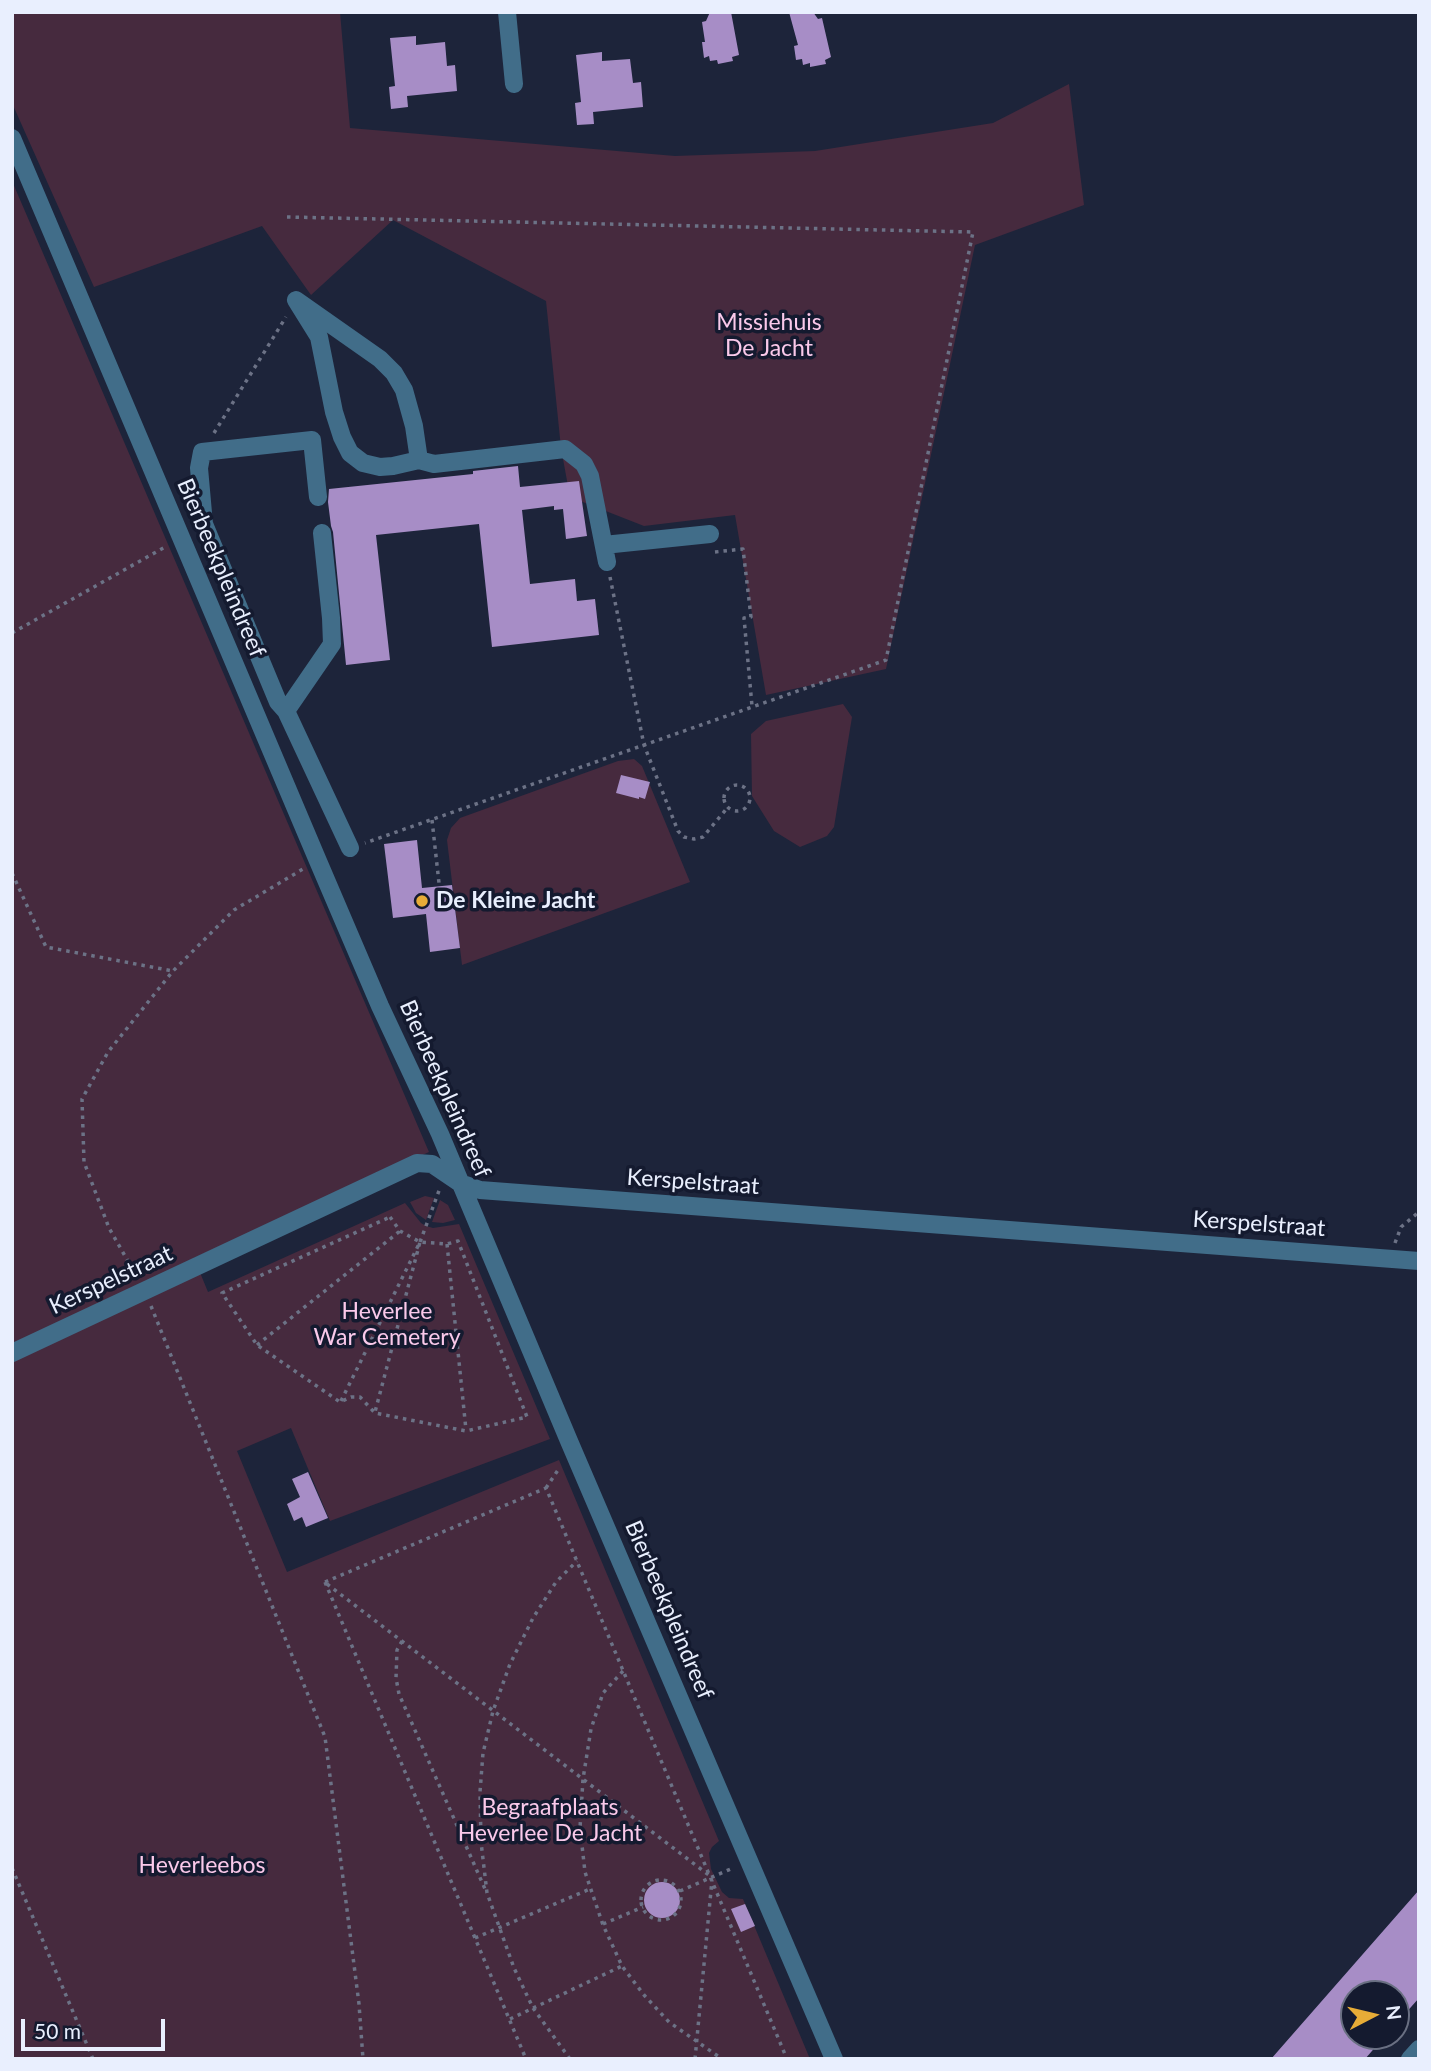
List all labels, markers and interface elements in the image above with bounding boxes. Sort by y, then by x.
park label: Missiehuis De Jacht [716,309,822,363]
street label: Bierbeekpleindreef [171,475,271,661]
place label: De Kleine Jacht [436,887,595,915]
marker: De Kleine Jacht [414,893,430,909]
street label: Bierbeekpleindreef [393,996,497,1182]
street label: Kerspelstraat [626,1164,760,1200]
street label: Kerspelstraat [1192,1206,1326,1242]
street label: Kerspelstraat [45,1239,177,1321]
park label: Heverlee War Cemetery [313,1298,461,1352]
street label: Bierbeekpleindreef [619,1517,719,1703]
park label: Begraafplaats Heverlee De Jacht [458,1794,642,1848]
park label: Heverleebos [139,1852,265,1880]
north arrow [1340,1980,1410,2050]
scale bar [24,2004,168,2048]
text: N [1382,2004,1407,2021]
text: 50 m [34,2018,81,2043]

